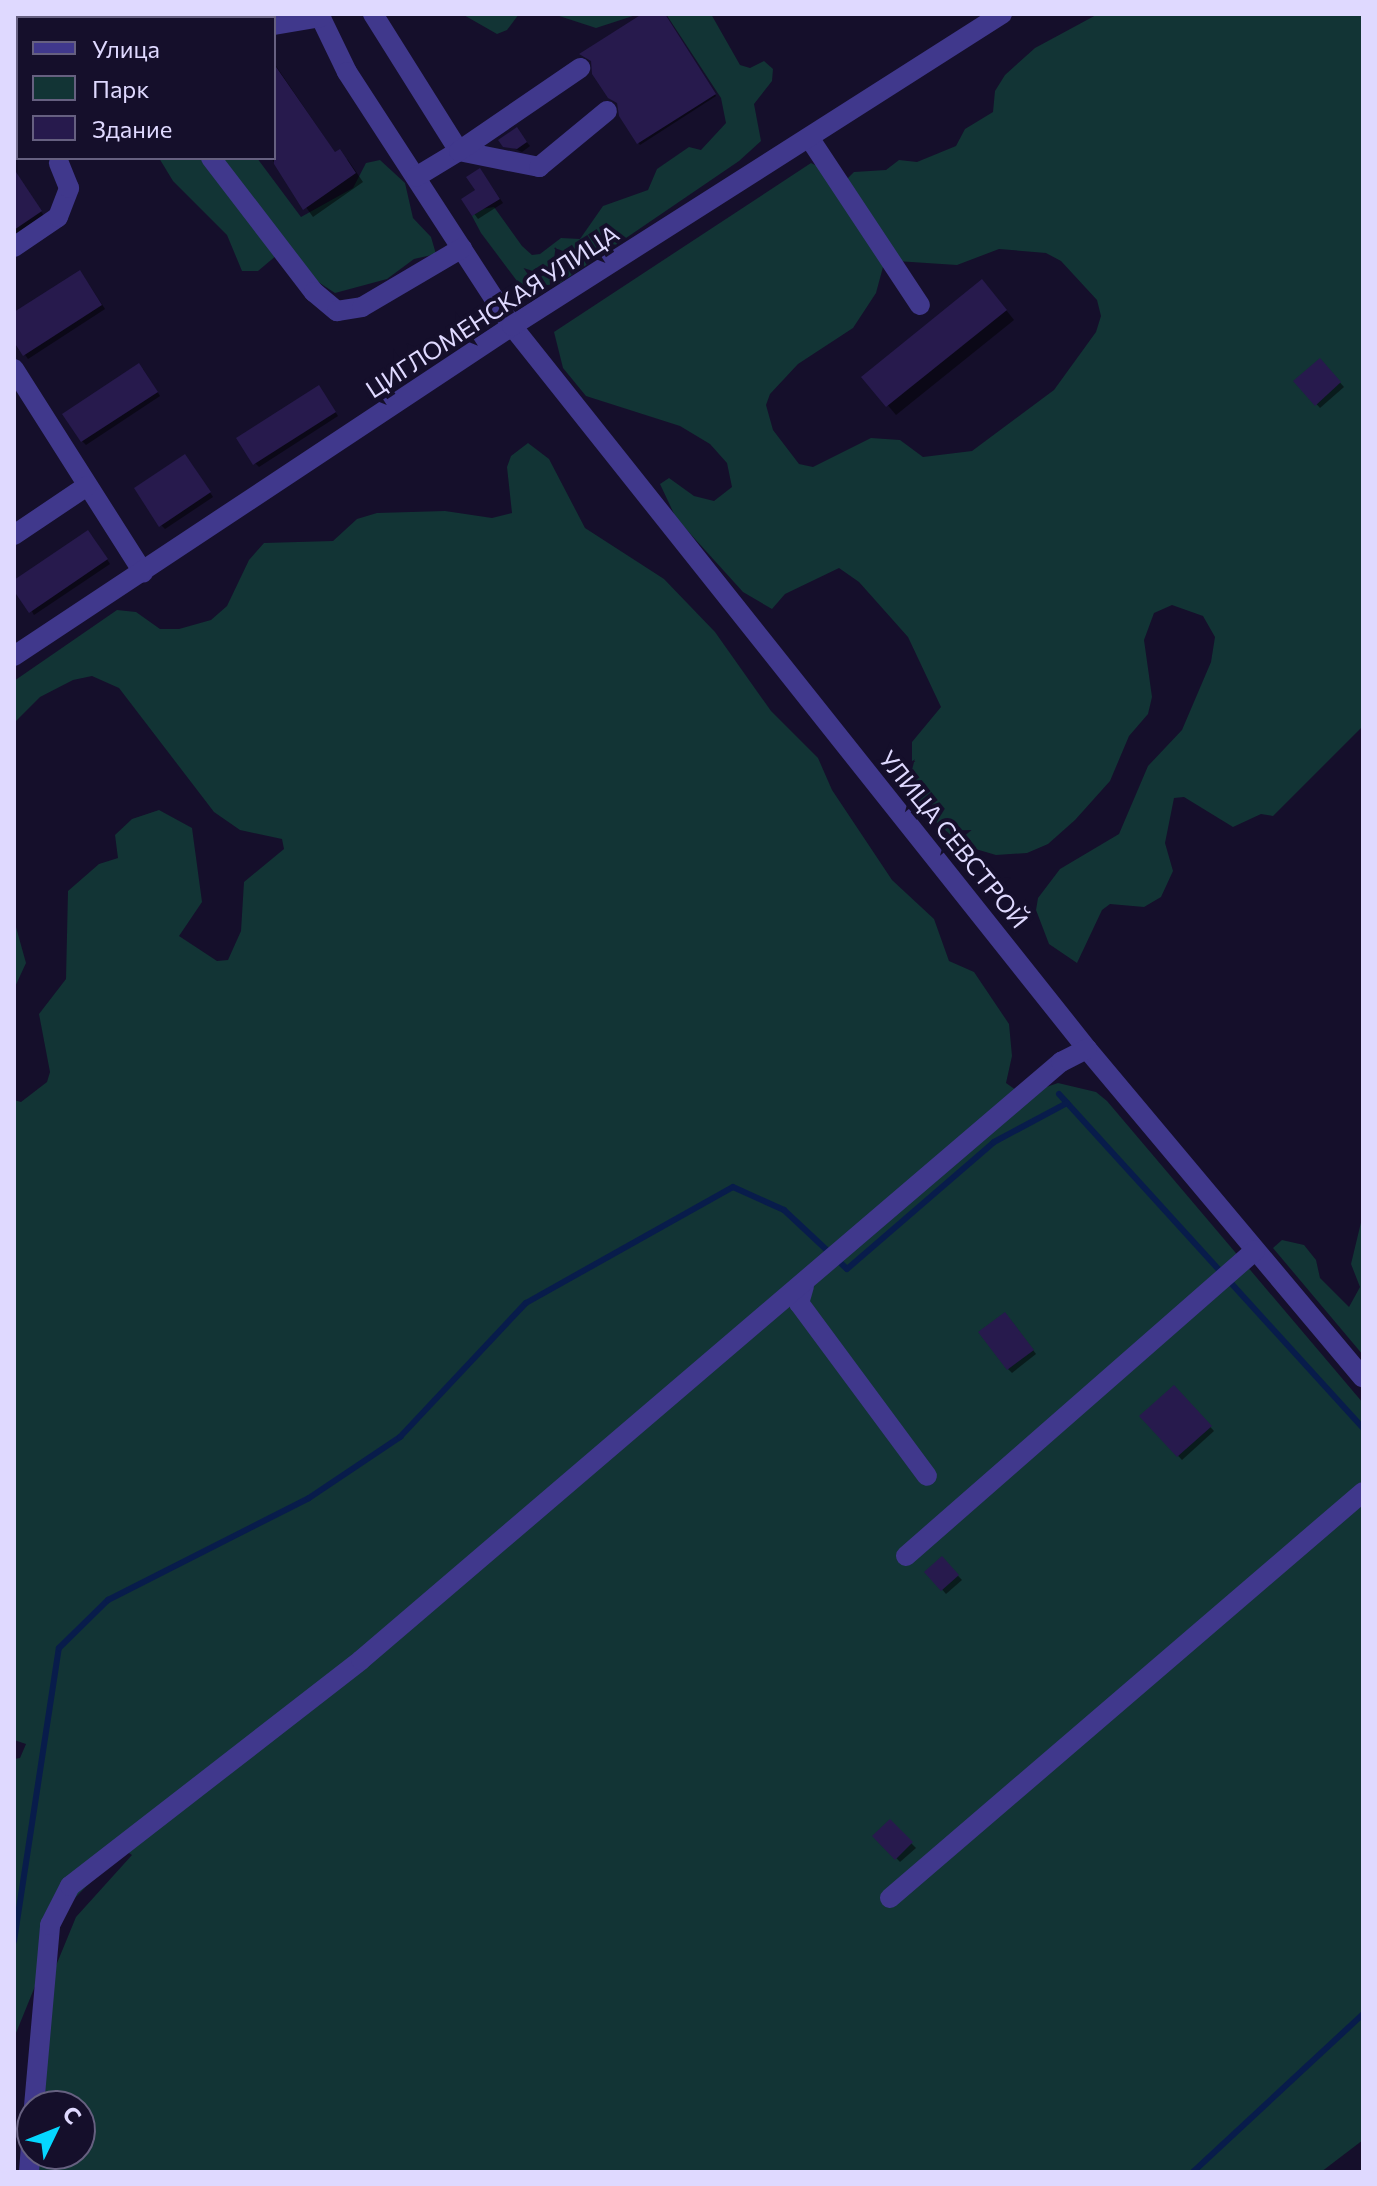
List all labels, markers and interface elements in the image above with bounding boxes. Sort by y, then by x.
legend [16,16,276,160]
text: Улица [92,34,160,63]
text: Парк [92,74,149,103]
text: Здание [92,114,172,143]
street label: ЦИГЛОМЕНСКАЯ УЛИЦА [360,218,624,404]
street label: УЛИЦА СЕВСТРОЙ [873,744,1035,934]
north arrow [16,2090,96,2170]
text: С [57,2100,87,2129]

